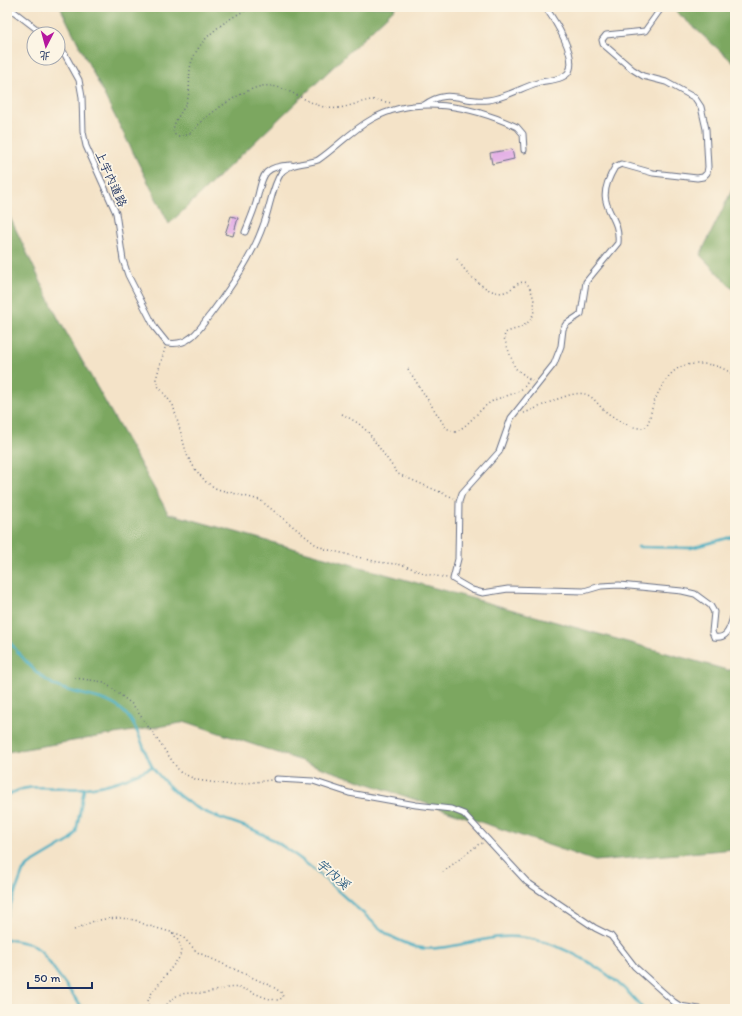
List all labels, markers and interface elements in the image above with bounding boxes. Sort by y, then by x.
north arrow [26,26,66,66]
text: 北 [39,48,51,62]
street label: 上宇內道路 [92,149,130,209]
water label: 宇內溪 [313,856,354,893]
scale bar [28,964,92,990]
text: 50 m [34,971,60,985]

